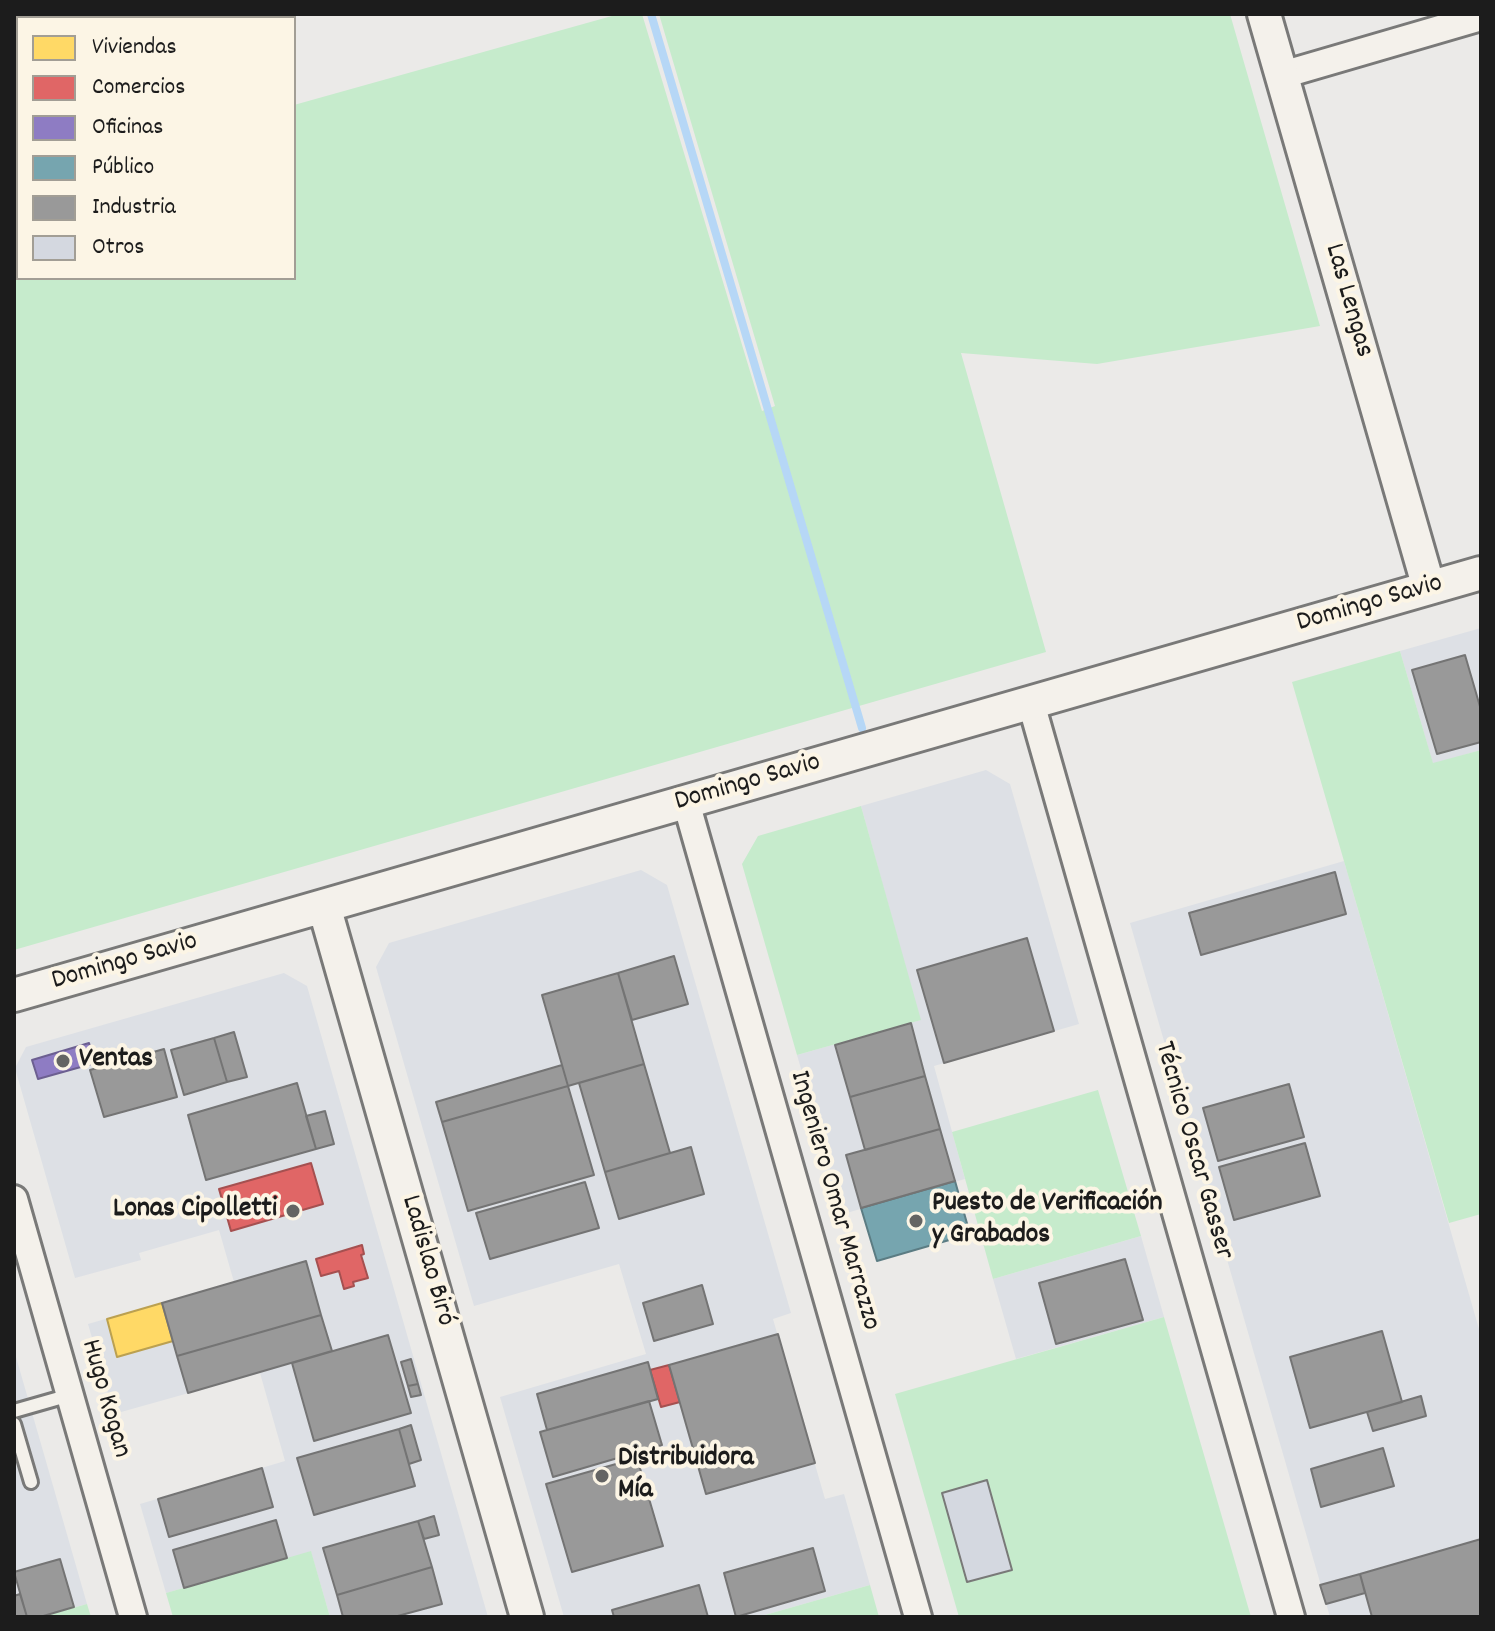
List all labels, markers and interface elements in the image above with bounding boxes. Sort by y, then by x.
legend [16,16,296,280]
text: Viviendas [92,31,177,65]
text: Comercios [92,71,185,105]
text: Oficinas [92,111,163,145]
text: Público [92,151,154,185]
text: Industria [92,191,176,225]
text: Otros [92,231,144,265]
street label: Las Lengas [1315,240,1379,362]
street label: Domingo Savio [1293,568,1447,642]
street label: Domingo Savio [671,747,825,821]
street label: Domingo Savio [48,926,202,1000]
street label: Técnico Oscar Gasser [1145,1038,1239,1264]
place label: Ventas [79,1044,153,1078]
marker: Ventas [54,1052,72,1070]
street label: Ingeniero Omar Marrazzo [780,1067,886,1335]
place label: Puesto de Verificación y Grabados [932,1188,1162,1254]
street label: Ladislao Biró [391,1192,461,1330]
place label: Lonas Cipolletti [113,1194,277,1228]
marker: Lonas Cipolletti [284,1202,302,1220]
marker: Puesto de Verificación y Grabados [907,1212,925,1230]
street label: Hugo Kogan [71,1336,137,1462]
place label: Distribuidora Mía [618,1443,754,1509]
marker: Distribuidora Mía [593,1467,611,1485]

